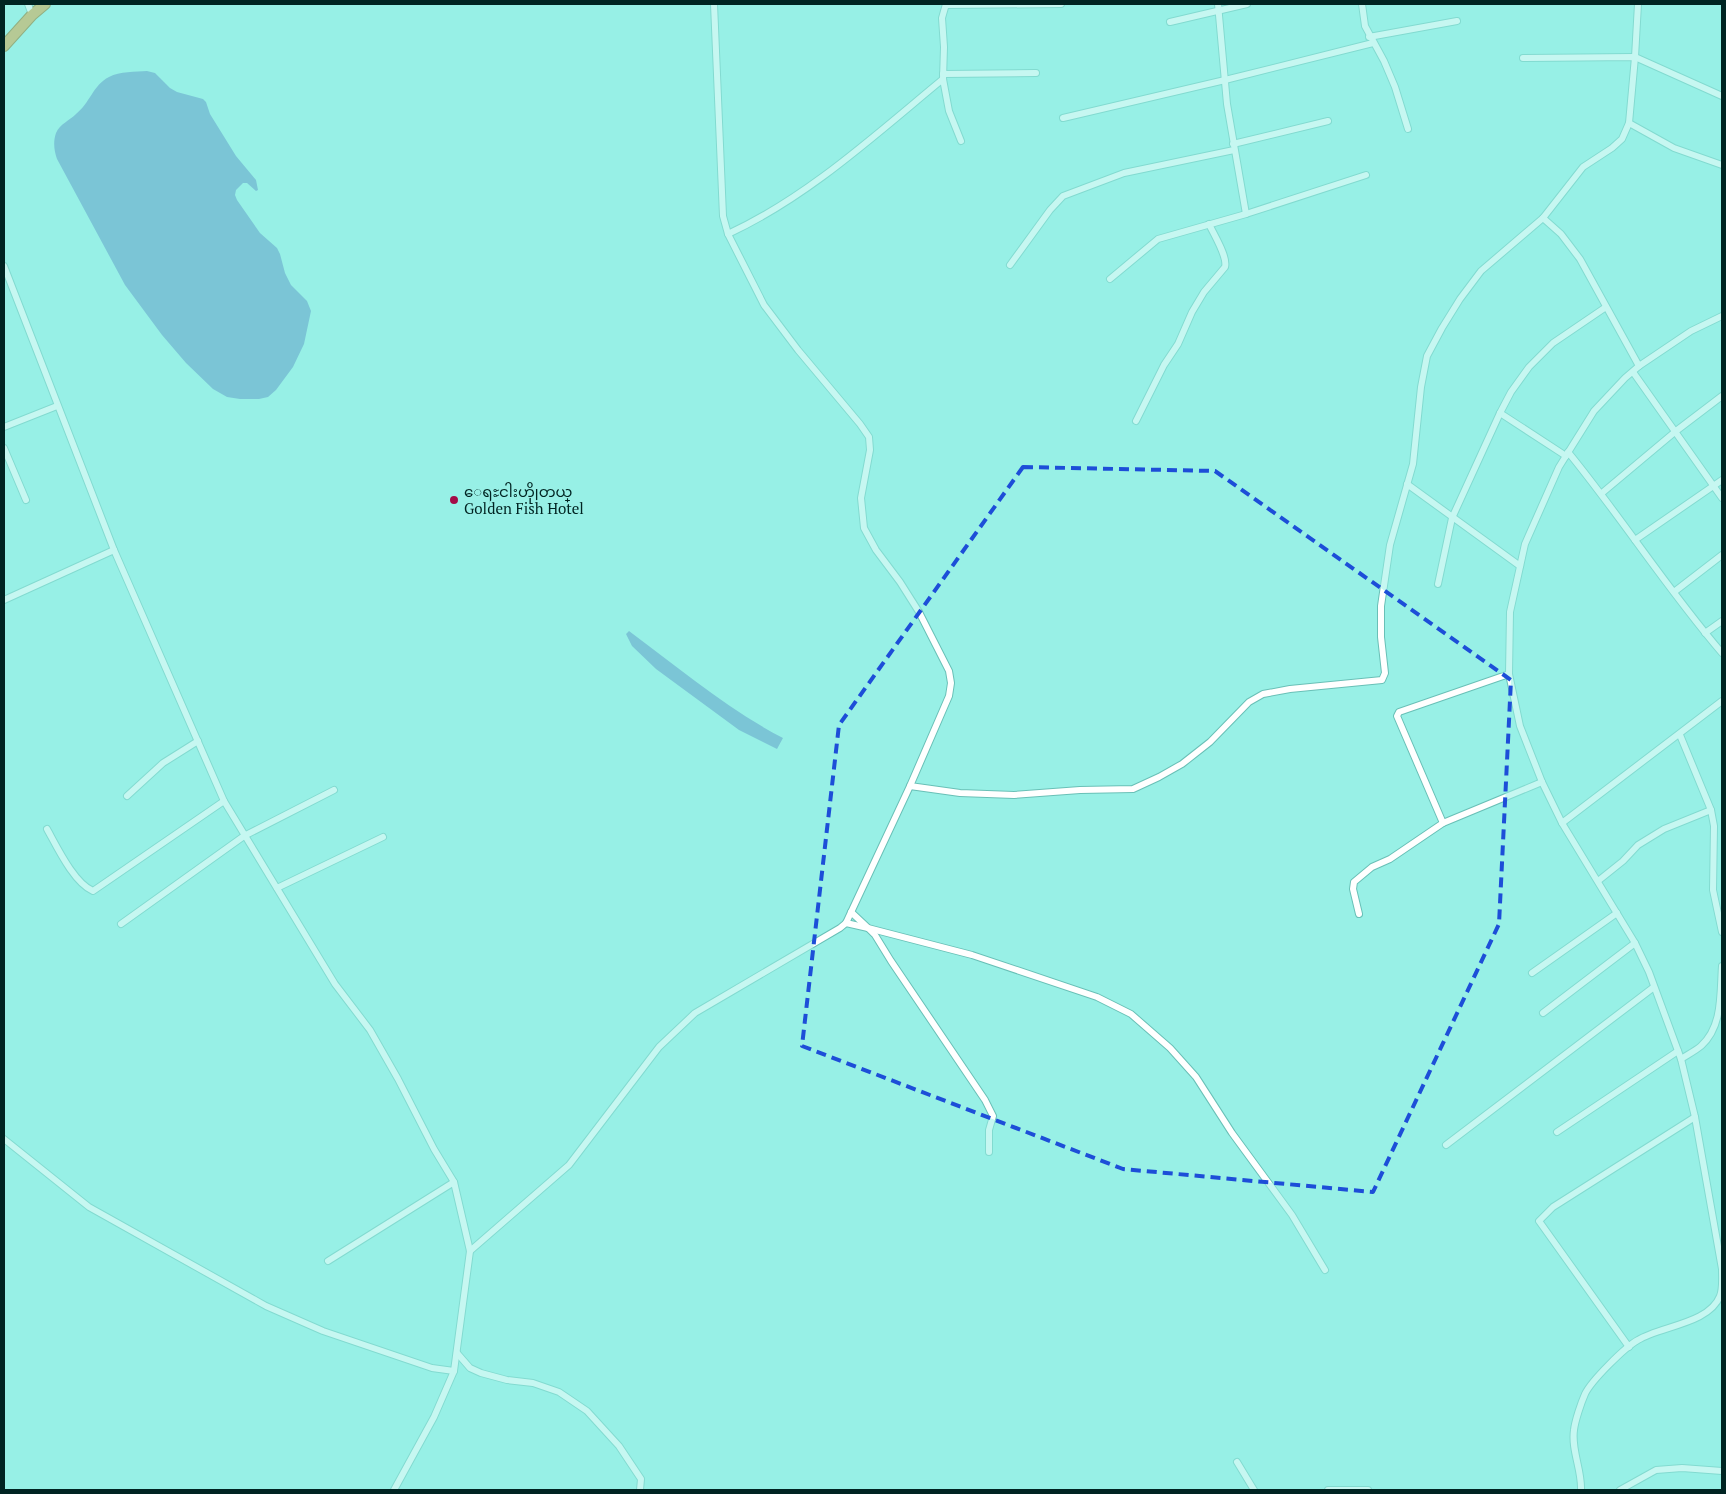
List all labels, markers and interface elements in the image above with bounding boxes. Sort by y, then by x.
place label: ေရႊငါးဟိုုတယ္ Golden Fish Hotel [464,481,584,518]
marker: ေရႊငါးဟိုုတယ္ Golden Fish Hotel [448,494,460,506]

